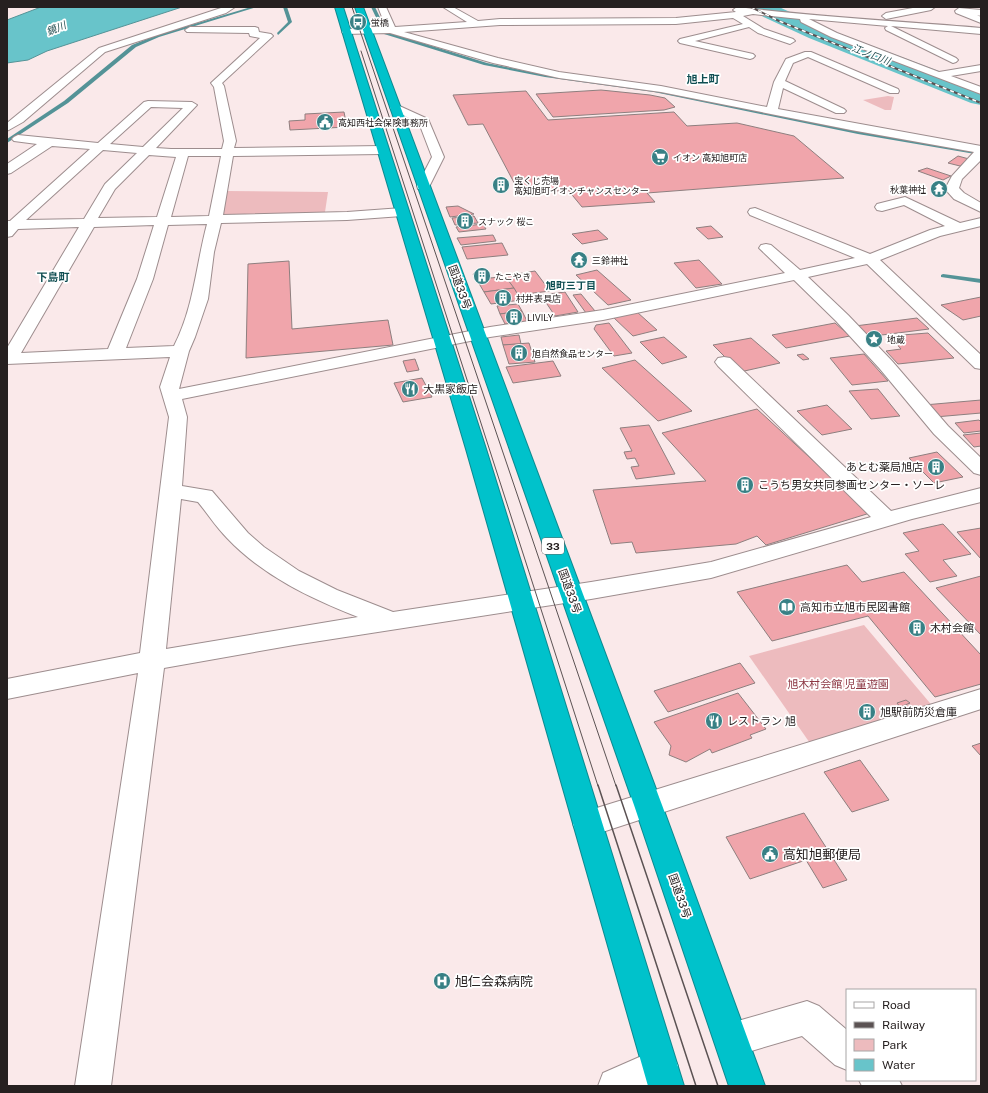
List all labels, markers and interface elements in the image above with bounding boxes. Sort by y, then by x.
bus stop icon: 蛍橋 [348,12,368,32]
place label: 蛍橋 [371,17,389,28]
water label: 鏡川 [44,18,68,37]
water label: 江ノ口川 [850,41,893,67]
district label: 旭上町 [687,73,720,85]
public building icon: 高知西社会保険事務所 [315,112,335,132]
place label: 高知西社会保険事務所 [338,117,428,128]
supermarket icon: イオン 高知旭町店 [650,147,670,167]
place label: イオン 高知旭町店 [673,152,747,163]
building icon: 宝くじ売場 高知旭町イオンチャンスセンター [491,175,511,195]
place label: 宝くじ売場 高知旭町イオンチャンスセンター [514,175,649,196]
temple icon: 秋葉神社 [929,179,949,199]
place label: 秋葉神社 [890,184,926,195]
building icon: スナック 桜こ [455,211,475,231]
place label: スナック 桜こ [478,216,534,227]
temple icon: 三鈴神社 [569,250,589,270]
place label: 三鈴神社 [592,255,628,266]
street label: 国道33号 [446,263,474,311]
building icon: たこやき [472,266,492,286]
district label: 下島町 [37,271,70,283]
place label: たこやき [495,271,531,282]
district label: 旭町三丁目 [545,279,596,291]
building icon: 村井表具店 [493,288,513,308]
place label: 村井表具店 [516,293,561,304]
building icon: LIVILY [504,307,524,327]
place label: LIVILY [527,312,554,323]
place icon: 地蔵 [864,329,884,349]
place label: 地蔵 [887,334,905,345]
building icon: 旭自然食品センター [509,343,529,363]
place label: 旭自然食品センター [532,348,613,359]
restaurant icon: 大黒家飯店 [400,379,420,399]
place label: 大黒家飯店 [423,383,478,395]
building icon: あとむ薬局旭店 [926,457,946,477]
place label: あとむ薬局旭店 [846,461,923,473]
building icon: こうち男女共同参画センター・ソーレ [735,475,755,495]
place label: こうち男女共同参画センター・ソーレ [758,479,945,491]
road number: 33 [542,538,564,554]
street label: 国道33号 [556,567,584,615]
library icon: 高知市立旭市民図書館 [777,597,797,617]
place label: 高知市立旭市民図書館 [800,601,910,613]
building icon: 木村会館 [907,618,927,638]
place label: 木村会館 [930,622,974,634]
park label: 旭木村会館 児童遊園 [787,678,889,690]
building icon: 旭駅前防災倉庫 [857,702,877,722]
place label: 旭駅前防災倉庫 [880,706,957,718]
restaurant icon: レストラン 旭 [704,711,724,731]
place label: レストラン 旭 [727,715,796,727]
public building icon: 高知旭郵便局 [760,844,780,864]
place label: 高知旭郵便局 [783,847,861,862]
street label: 国道33号 [667,872,693,920]
hospital icon: 旭仁会森病院 [432,971,452,991]
place label: 旭仁会森病院 [455,974,533,989]
legend [846,989,976,1081]
text: Road [882,998,910,1012]
text: Railway [882,1018,926,1032]
text: Park [882,1038,908,1052]
text: Water [882,1058,916,1072]

